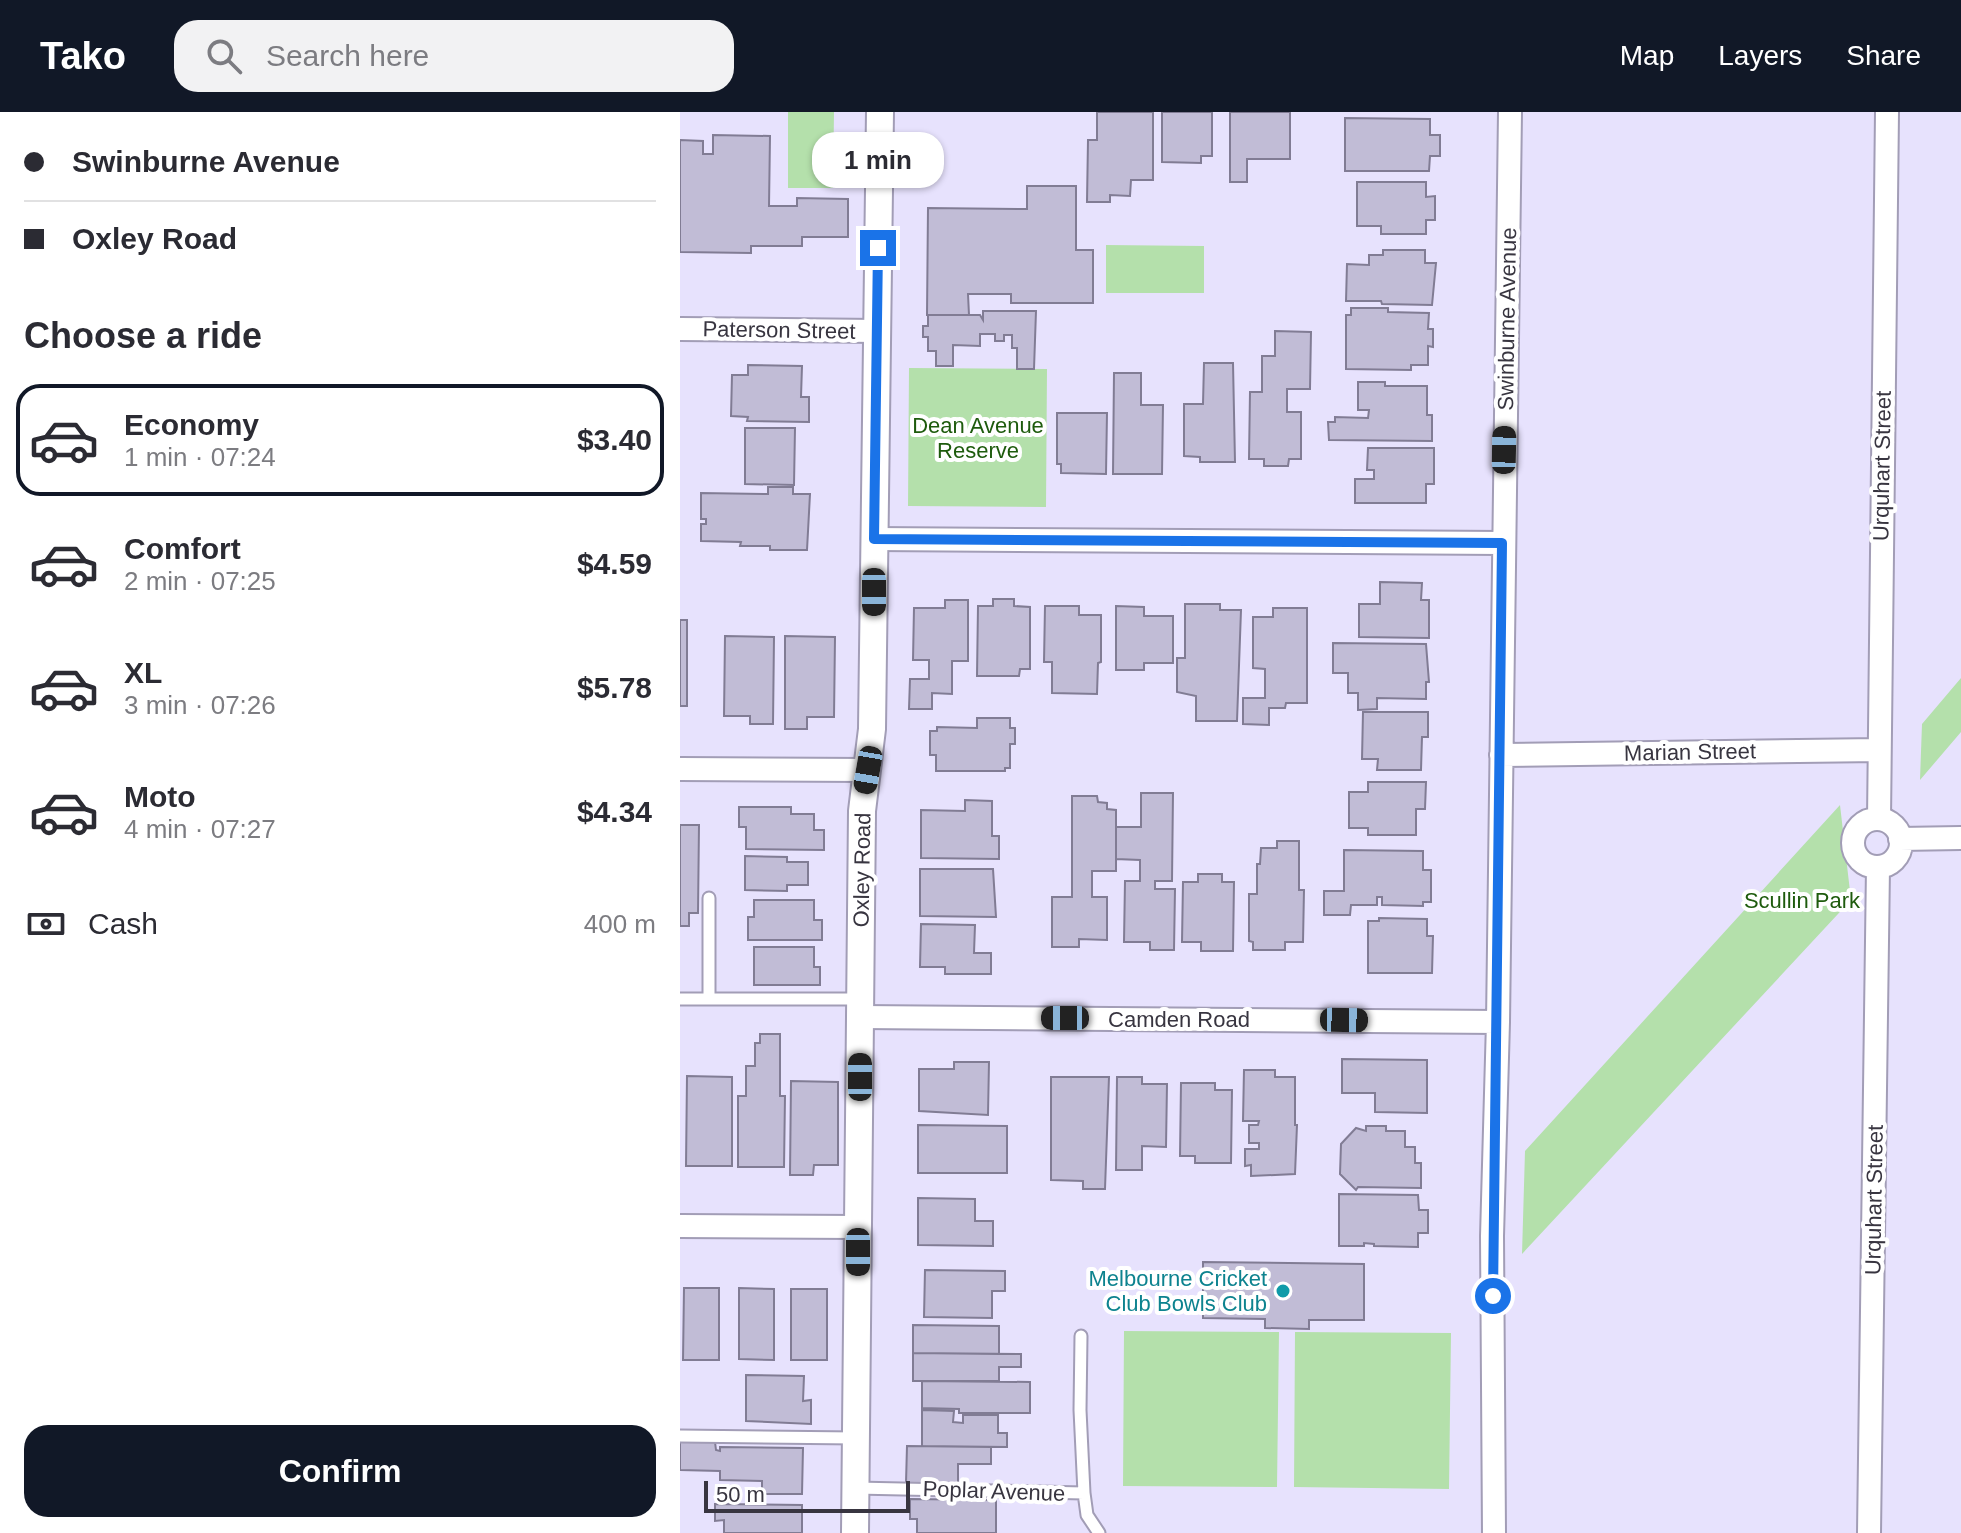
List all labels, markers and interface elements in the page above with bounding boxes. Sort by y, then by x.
search box [174,20,734,92]
icon: search [202,34,246,78]
text: Tako [40,35,126,77]
text: Search here [266,39,429,72]
text: Map [1620,40,1674,71]
text: Layers [1718,40,1802,71]
text: Share [1846,40,1921,71]
callout: 1 min [812,132,944,188]
text: Swinburne Avenue [72,145,340,178]
text: 1 min [844,145,912,175]
text: Oxley Road [72,222,237,255]
street label: Swinburne Avenue [1493,227,1521,411]
route end [860,230,896,266]
text: Choose a ride [24,315,262,356]
street label: Paterson Street [702,316,856,344]
street label: Urquhart Street [1868,391,1896,541]
icon: car [28,404,100,476]
text: Economy [124,408,259,441]
park label: Dean Avenue Reserve [912,413,1044,463]
text: $3.40 [577,423,652,456]
car [1492,426,1516,474]
text: 1 min · 07:24 [124,442,276,472]
icon: car [28,528,100,600]
text: Comfort [124,532,241,565]
text: $4.59 [577,547,652,580]
text: 2 min · 07:25 [124,566,276,596]
car [862,568,886,616]
icon: car [28,652,100,724]
text: XL [124,656,162,689]
text: $5.78 [577,671,652,704]
text: 3 min · 07:26 [124,690,276,720]
street label: Marian Street [1624,738,1756,766]
car [852,744,884,796]
icon: car [28,776,100,848]
text: Moto [124,780,196,813]
text: $4.34 [577,795,652,828]
street label: Oxley Road [848,812,876,928]
text: 4 min · 07:27 [124,814,276,844]
park label: Scullin Park [1744,888,1861,913]
icon: cash [24,902,68,946]
text: Cash [88,907,158,940]
text: 400 m [584,909,656,939]
car [1041,1006,1089,1030]
street label: Camden Road [1108,1007,1250,1032]
car [1320,1008,1368,1032]
car [848,1053,872,1101]
street label: Urquhart Street [1860,1125,1888,1275]
car [846,1228,870,1276]
place label: Melbourne Cricket Club Bowls Club [1088,1266,1267,1316]
route start [1475,1278,1511,1314]
marker: Melbourne Cricket Club Bowls Club [1274,1282,1292,1300]
button: Confirm [24,1425,656,1517]
street label: Poplar Avenue [922,1476,1066,1506]
scale bar [704,1477,910,1513]
text: 50 m [716,1482,765,1507]

